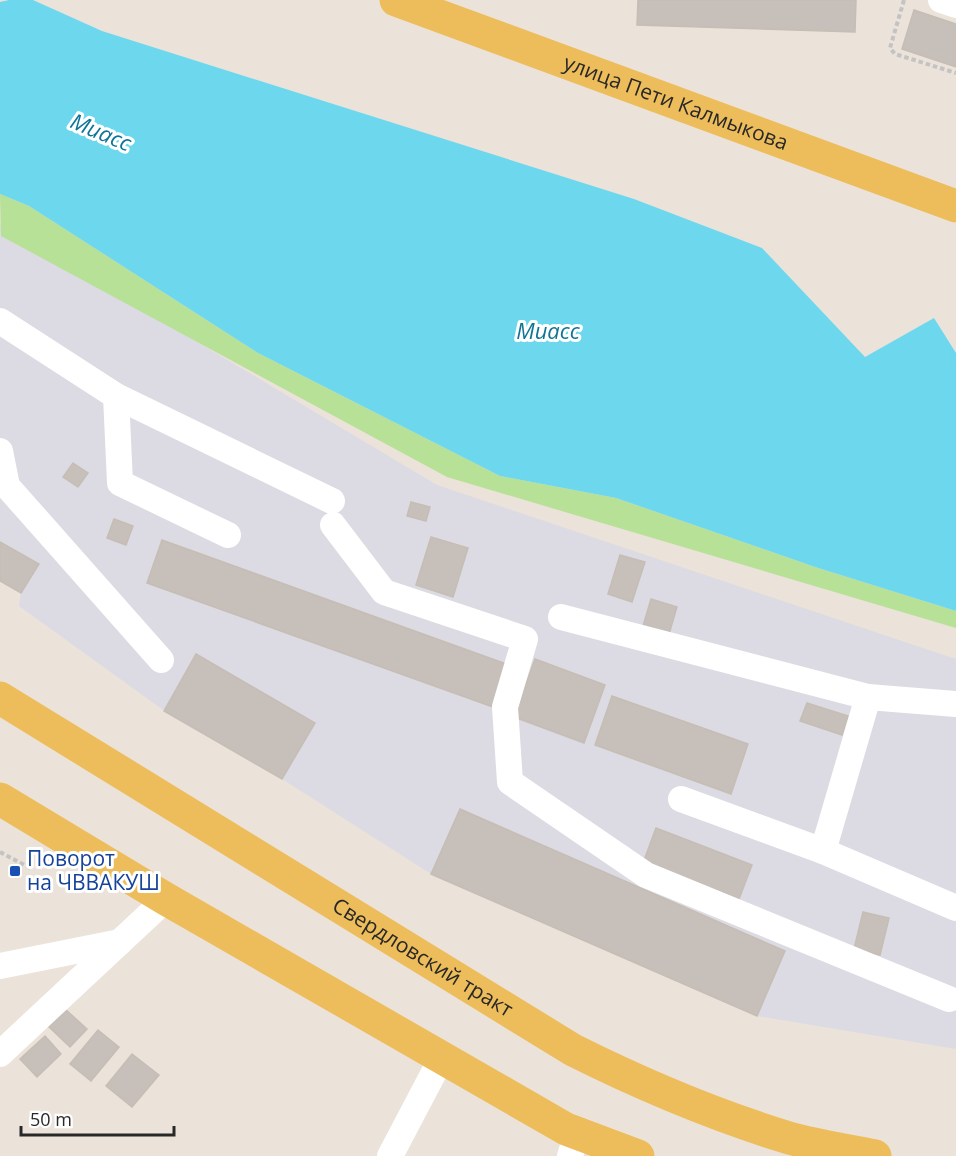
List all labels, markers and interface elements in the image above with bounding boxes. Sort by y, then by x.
street label: улица Пети Калмыкова [560,48,792,156]
water label: Миасс [66,105,137,158]
water label: Миасс [516,315,581,345]
place label: Поворот на ЧВВАКУШ [27,844,160,896]
marker: Поворот на ЧВВАКУШ [8,864,22,878]
street label: Свердловский тракт [328,891,519,1023]
scale bar [21,1099,174,1137]
text: 50 m [30,1107,72,1131]

